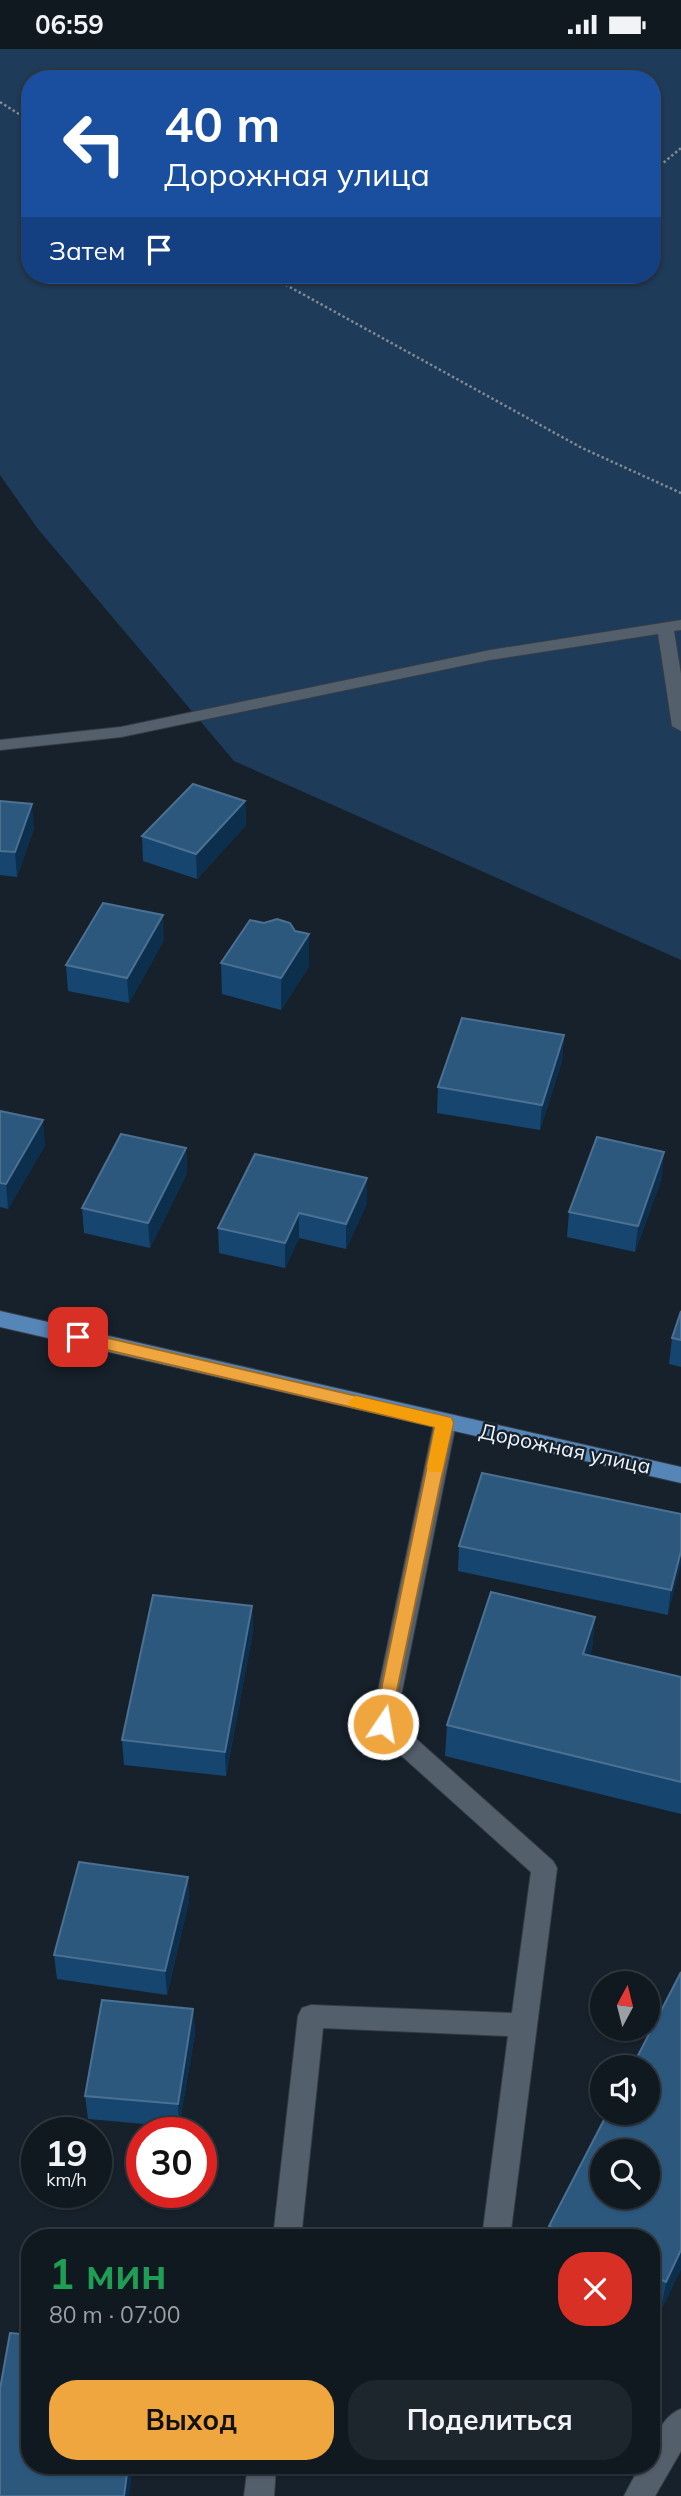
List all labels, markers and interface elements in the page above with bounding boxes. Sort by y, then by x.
text: 06:59 [35,8,104,41]
text: 40 m [164,93,280,154]
icon: left [49,98,140,189]
text: Дорожная улица [164,154,430,194]
icon: arrive [140,231,178,269]
text: Затем [49,234,126,267]
pin [48,1307,108,1367]
icon: arrive [59,1318,97,1356]
street label: Дорожная улица [477,1417,653,1479]
position arrow [346,1687,420,1761]
north arrow [590,1971,660,2041]
map controls [590,1971,660,2209]
button: sound [590,2055,660,2125]
speed limit sign: 30 [126,2117,217,2208]
text: 19 [45,2131,88,2175]
button: search [590,2139,660,2209]
text: km/h [46,2168,87,2191]
text: 1 мин [49,2247,167,2300]
button: close [558,2252,632,2326]
text: 80 m · 07:00 [49,2300,181,2329]
button: Выход [49,2380,334,2460]
button: Поделиться [348,2380,632,2460]

